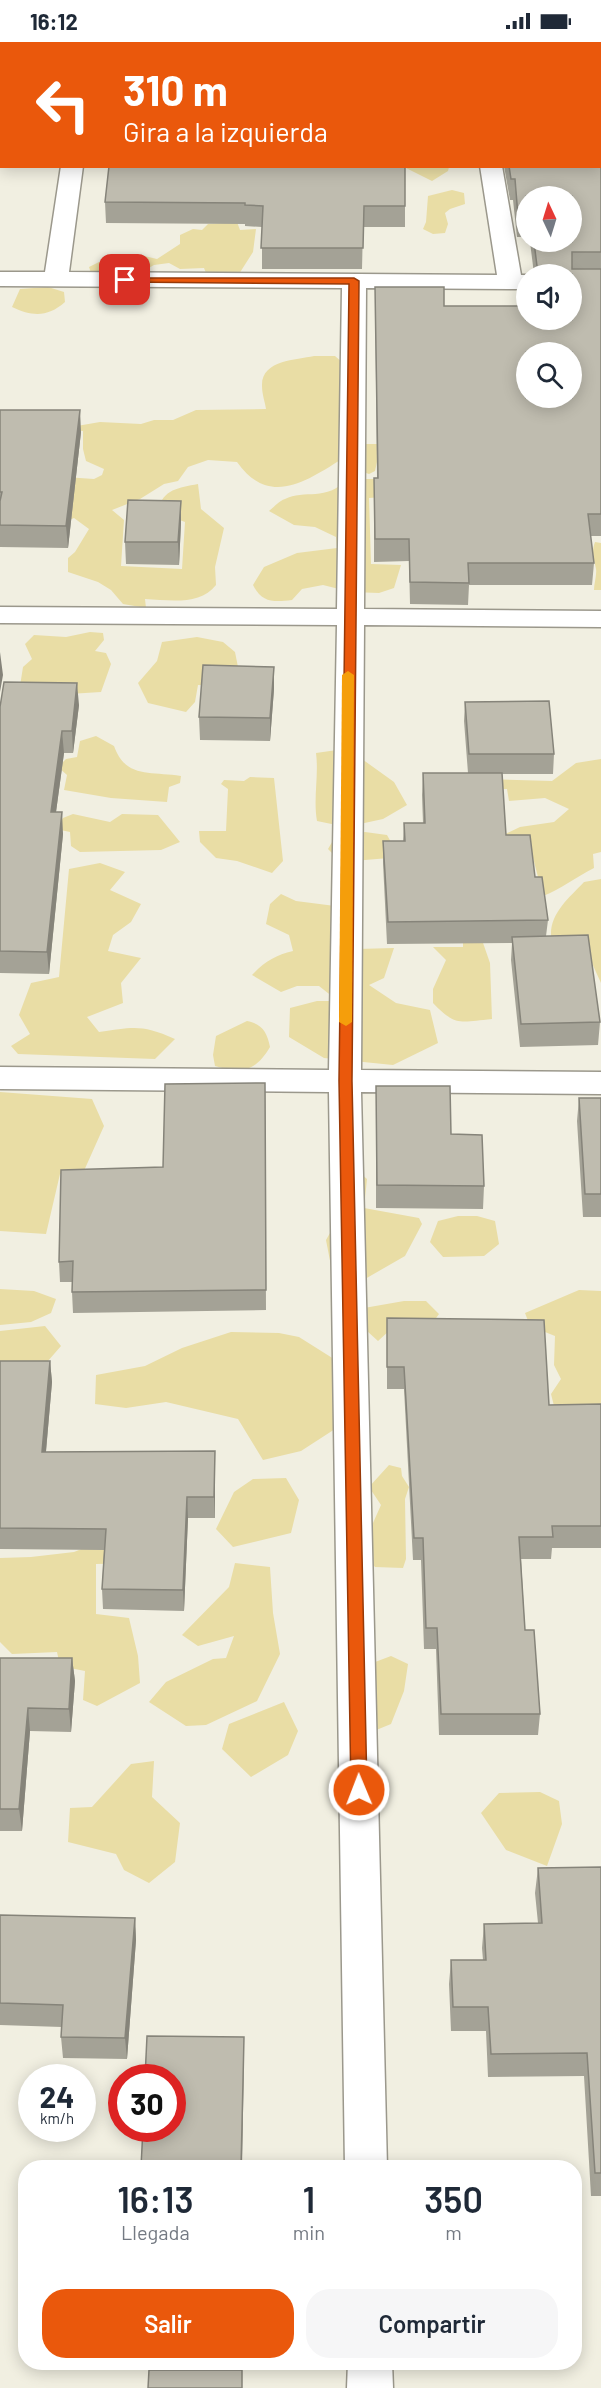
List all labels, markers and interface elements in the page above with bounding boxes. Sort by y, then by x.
text: 16:12 [30,8,78,34]
text: 310 m [123,64,228,114]
icon: left [24,66,102,144]
text: Gira a la izquierda [123,115,328,147]
north arrow [516,186,582,252]
map controls [516,186,582,408]
pin [99,254,150,305]
icon: arrive [108,263,141,296]
button: sound [516,264,582,330]
button: search [516,342,582,408]
position arrow [327,1758,391,1822]
speed limit sign: 30 [108,2064,186,2142]
text: 24 [40,2078,74,2114]
text: km/h [40,2109,74,2127]
text: 16:13 [117,2177,194,2220]
text: 1 [302,2177,315,2220]
text: 350 [424,2177,483,2220]
text: Llegada [121,2220,190,2244]
text: min [293,2220,325,2244]
text: m [445,2220,462,2244]
button: Salir [42,2289,294,2358]
button: Compartir [306,2289,558,2358]

